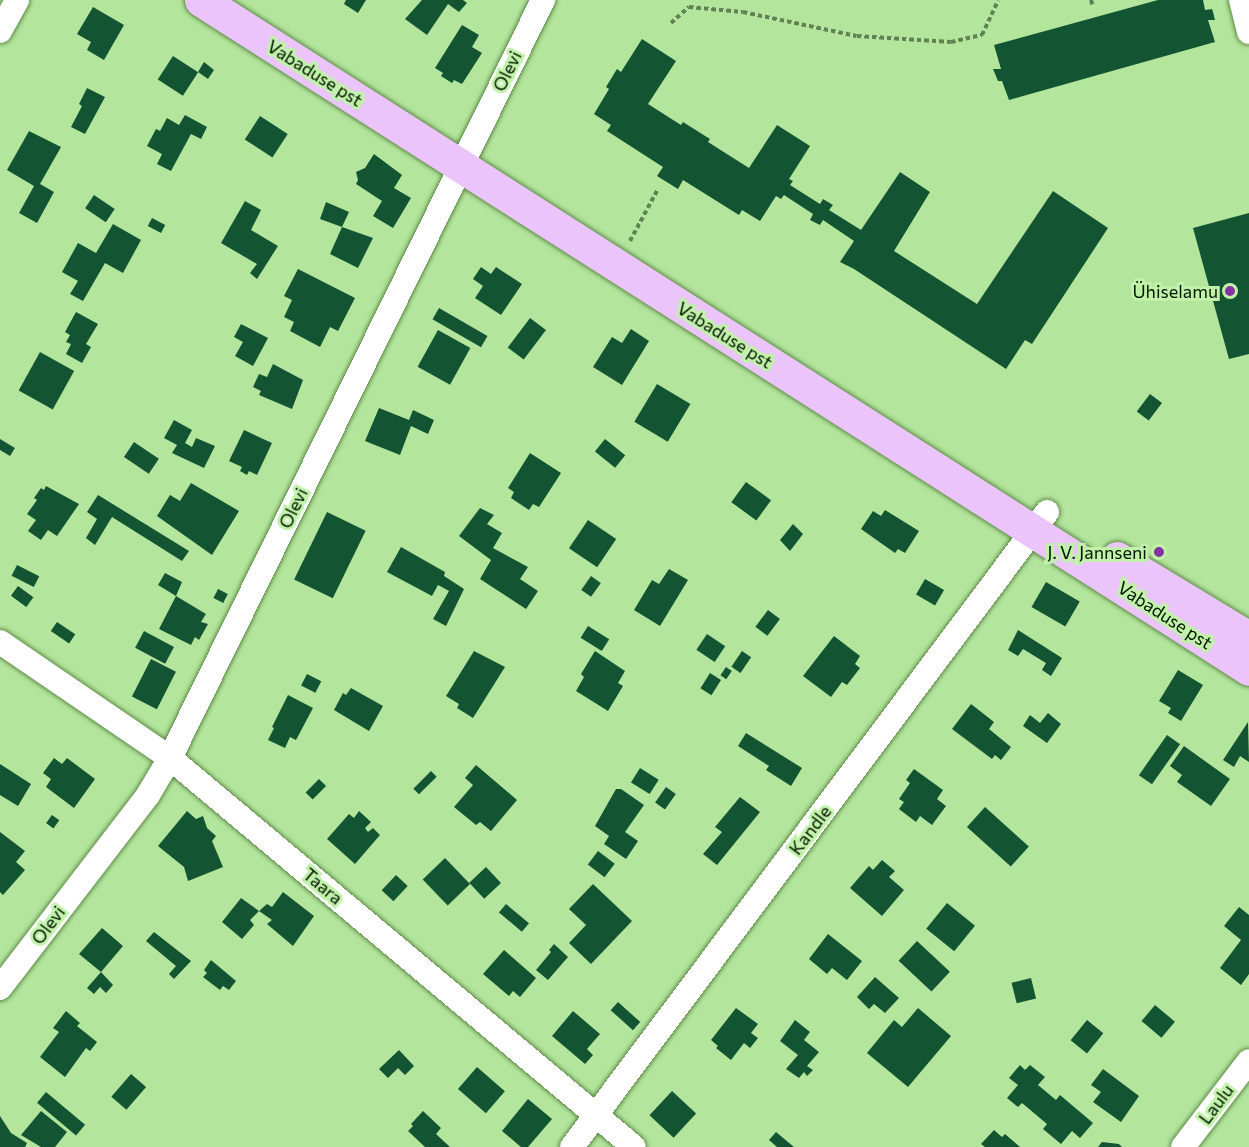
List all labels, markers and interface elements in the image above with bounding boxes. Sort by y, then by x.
street label: Vabaduse pst [263,35,367,111]
street label: Olevi [488,47,526,95]
place label: Ühiselamu [1132,280,1218,302]
marker: Ühiselamu [1223,284,1237,298]
street label: Vabaduse pst [673,297,777,373]
street label: Olevi [274,484,312,532]
place label: J. V. Jannseni [1047,541,1147,563]
marker: J. V. Jannseni [1152,545,1166,559]
street label: Vabaduse pst [1114,576,1216,654]
street label: Kandle [784,801,836,859]
street label: Taara [299,863,347,909]
street label: Olevi [27,902,69,948]
street label: Laulu [1194,1080,1238,1128]

